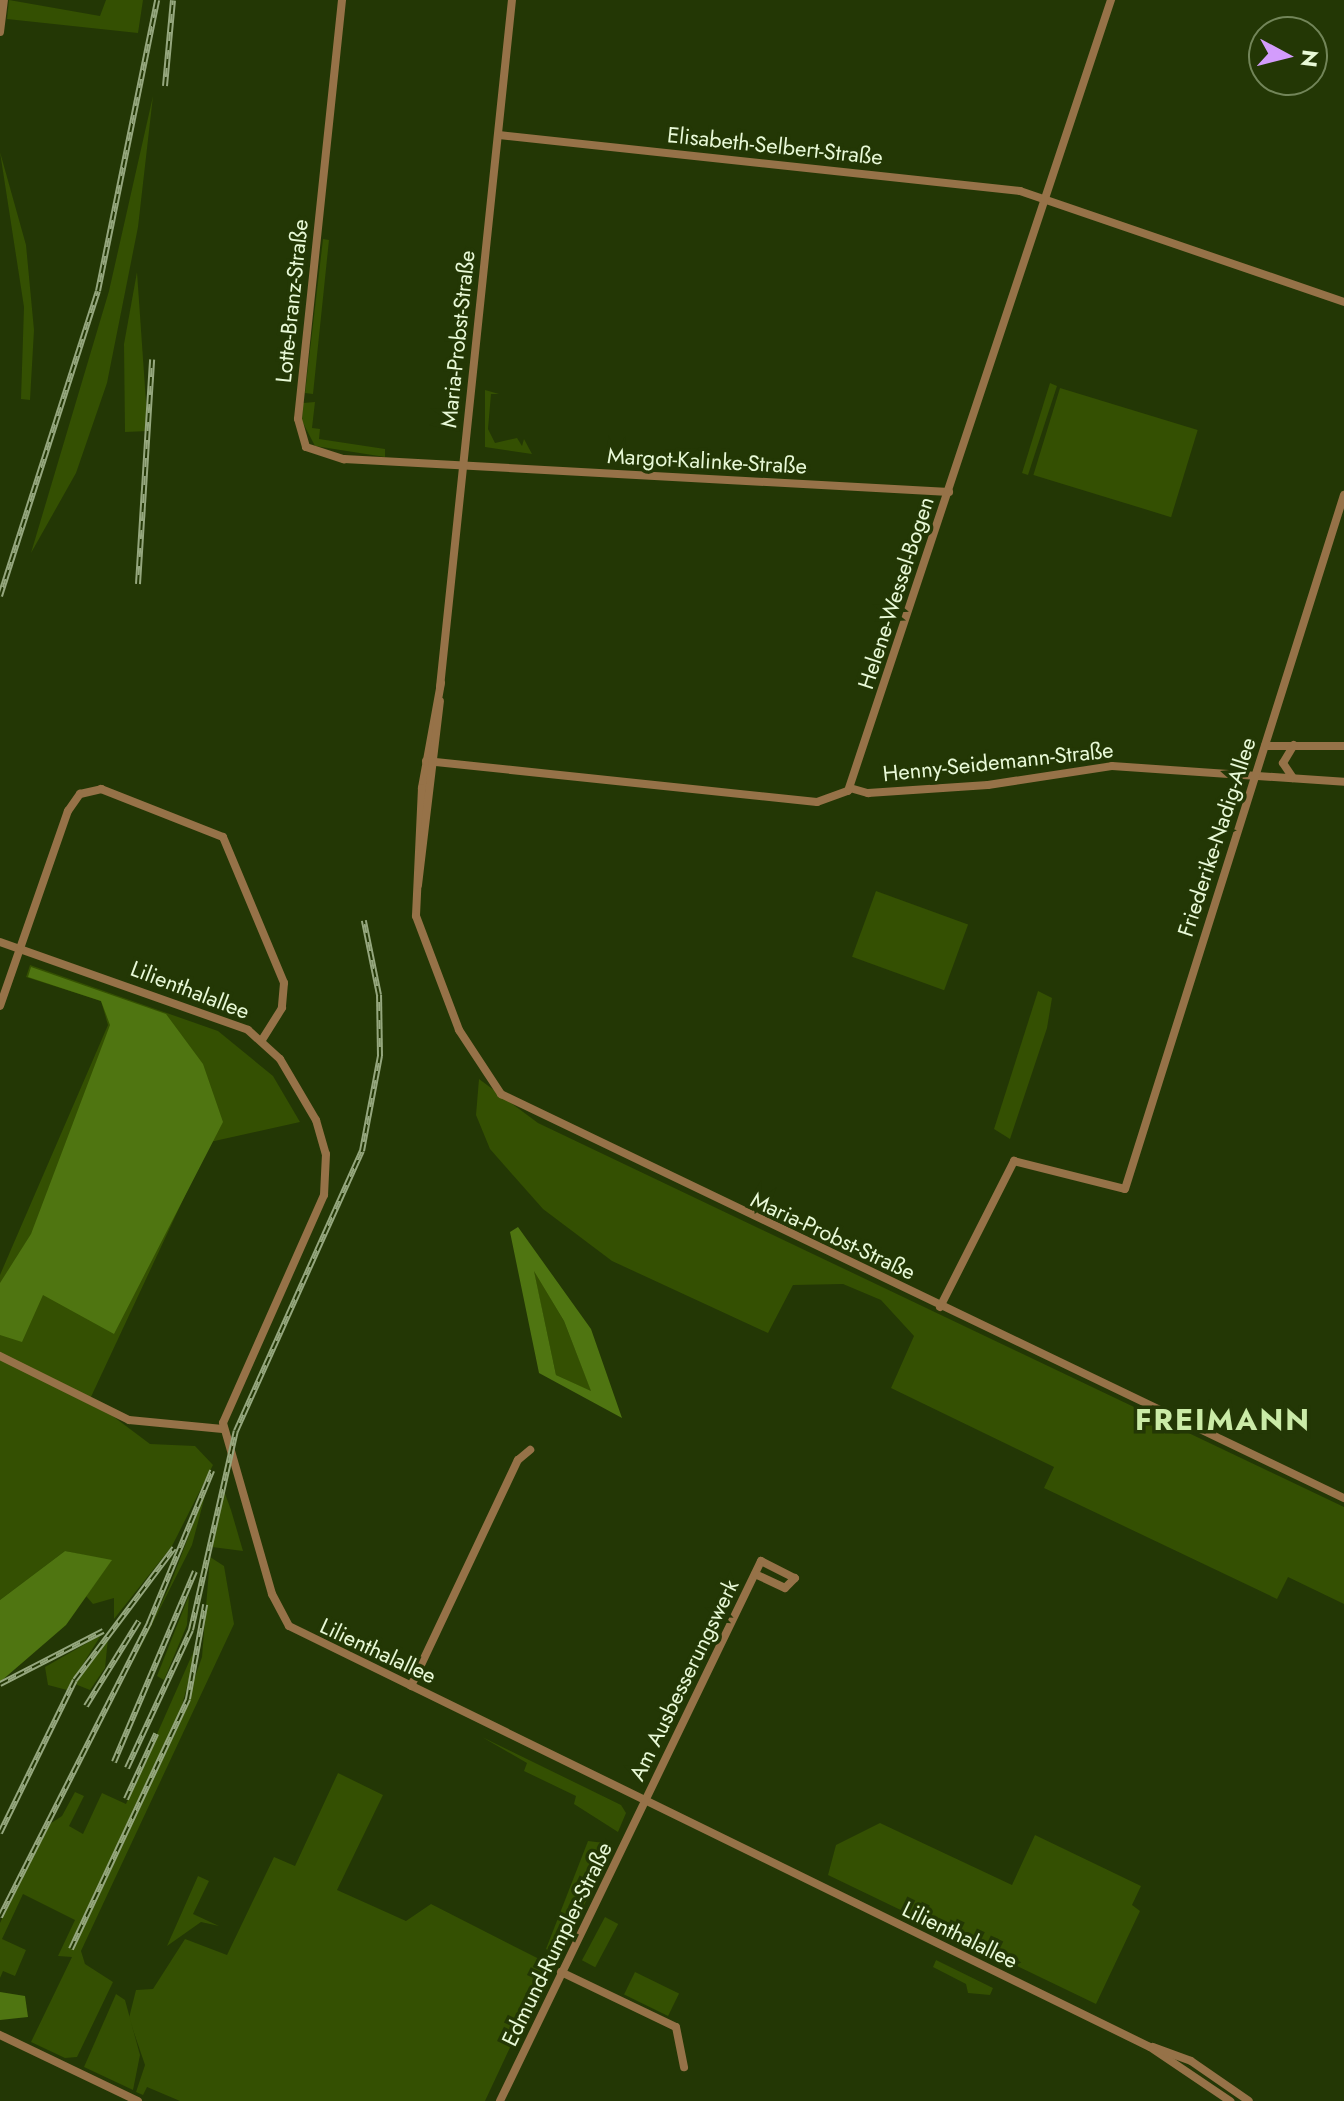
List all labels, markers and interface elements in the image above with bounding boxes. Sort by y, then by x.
north arrow [1248,16,1328,96]
text: N [1293,48,1327,69]
street label: Elisabeth-Selbert-Straße [666,122,884,170]
street label: Lotte-Branz-Straße [270,218,314,384]
street label: Maria-Probst-Straße [436,249,480,429]
street label: Margot-Kalinke-Straße [606,443,808,479]
street label: Helene-Wessel-Bogen [852,493,940,693]
street label: Friederike-Nadig-Allee [1172,734,1262,940]
street label: Henny-Seidemann-Straße [881,737,1115,787]
street label: Lilienthalallee [127,955,253,1025]
street label: Maria-Probst-Straße [747,1186,919,1286]
district label: FREIMANN [1135,1402,1311,1438]
street label: Am Ausbesserungswerk [624,1575,744,1785]
street label: Lilienthalallee [316,1613,440,1689]
street label: Edmund-Rumpler-Straße [496,1838,618,2050]
street label: Lilienthalallee [898,1896,1022,1974]

